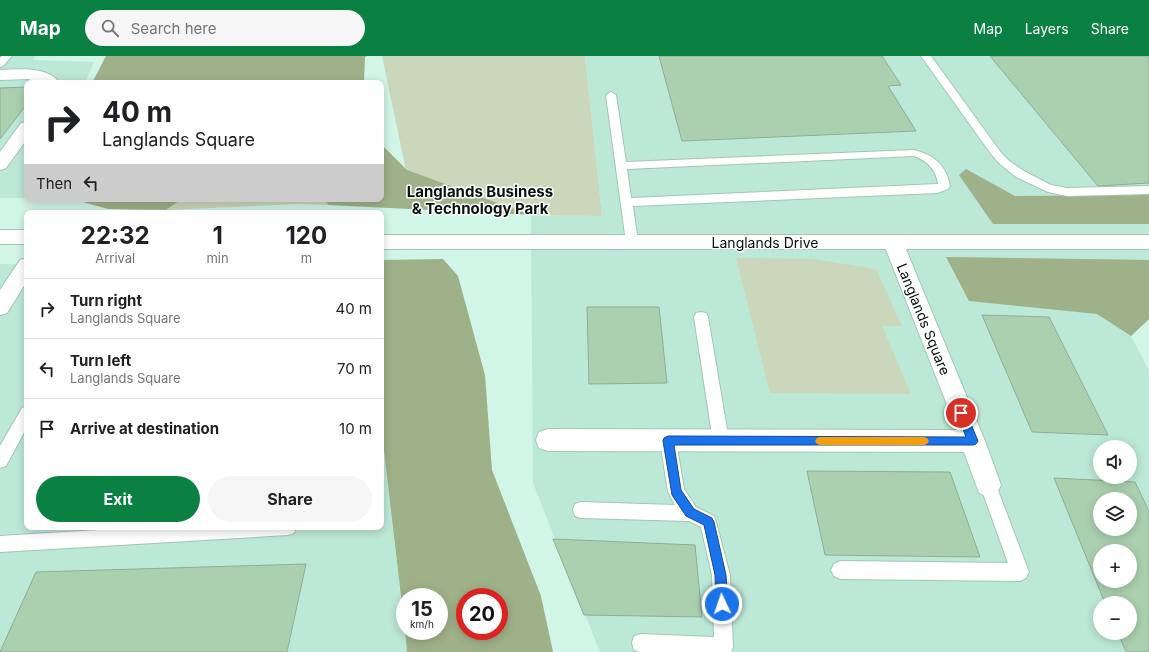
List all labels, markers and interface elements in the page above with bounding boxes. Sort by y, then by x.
search box [85,10,365,46]
text: Map [20,17,61,40]
icon: search [99,17,121,39]
text: Search here [131,19,216,38]
text: Map [974,20,1003,37]
text: Layers [1025,20,1069,37]
text: Share [1091,20,1129,37]
text: 40 m [102,95,172,129]
icon: right [36,96,88,148]
text: Langlands Square [102,129,255,150]
icon: left [80,172,102,194]
text: Then [36,174,72,193]
district label: Langlands Business & Technology Park [407,182,553,218]
text: 22:32 [81,221,150,250]
text: 1 [212,221,223,250]
text: 120 [286,221,327,250]
street label: Langlands Drive [712,234,818,251]
text: Arrival [95,250,135,266]
text: min [206,250,229,266]
text: m [301,250,312,266]
street label: Langlands Square [894,261,954,377]
text: Turn right [70,291,142,310]
icon: right [36,298,58,320]
text: 40 m [335,299,372,318]
text: Langlands Square [70,310,180,326]
text: Turn left [70,351,131,370]
icon: left [36,358,58,380]
text: 70 m [337,359,372,378]
text: Langlands Square [70,370,180,386]
pin [944,396,978,430]
icon: arrive [950,402,972,424]
icon: arrive [36,418,58,440]
text: Arrive at destination [70,419,219,438]
text: 10 m [339,419,372,438]
map controls [1093,440,1137,640]
button: sound [1093,440,1137,484]
button: Exit [36,476,200,522]
button: Share [208,476,372,522]
button: layers [1093,492,1137,536]
button: + [1093,544,1137,588]
position arrow [701,583,743,625]
speed limit sign: 20 [456,588,508,640]
button: − [1093,596,1137,640]
text: 15 [411,597,433,621]
text: km/h [410,618,434,630]

